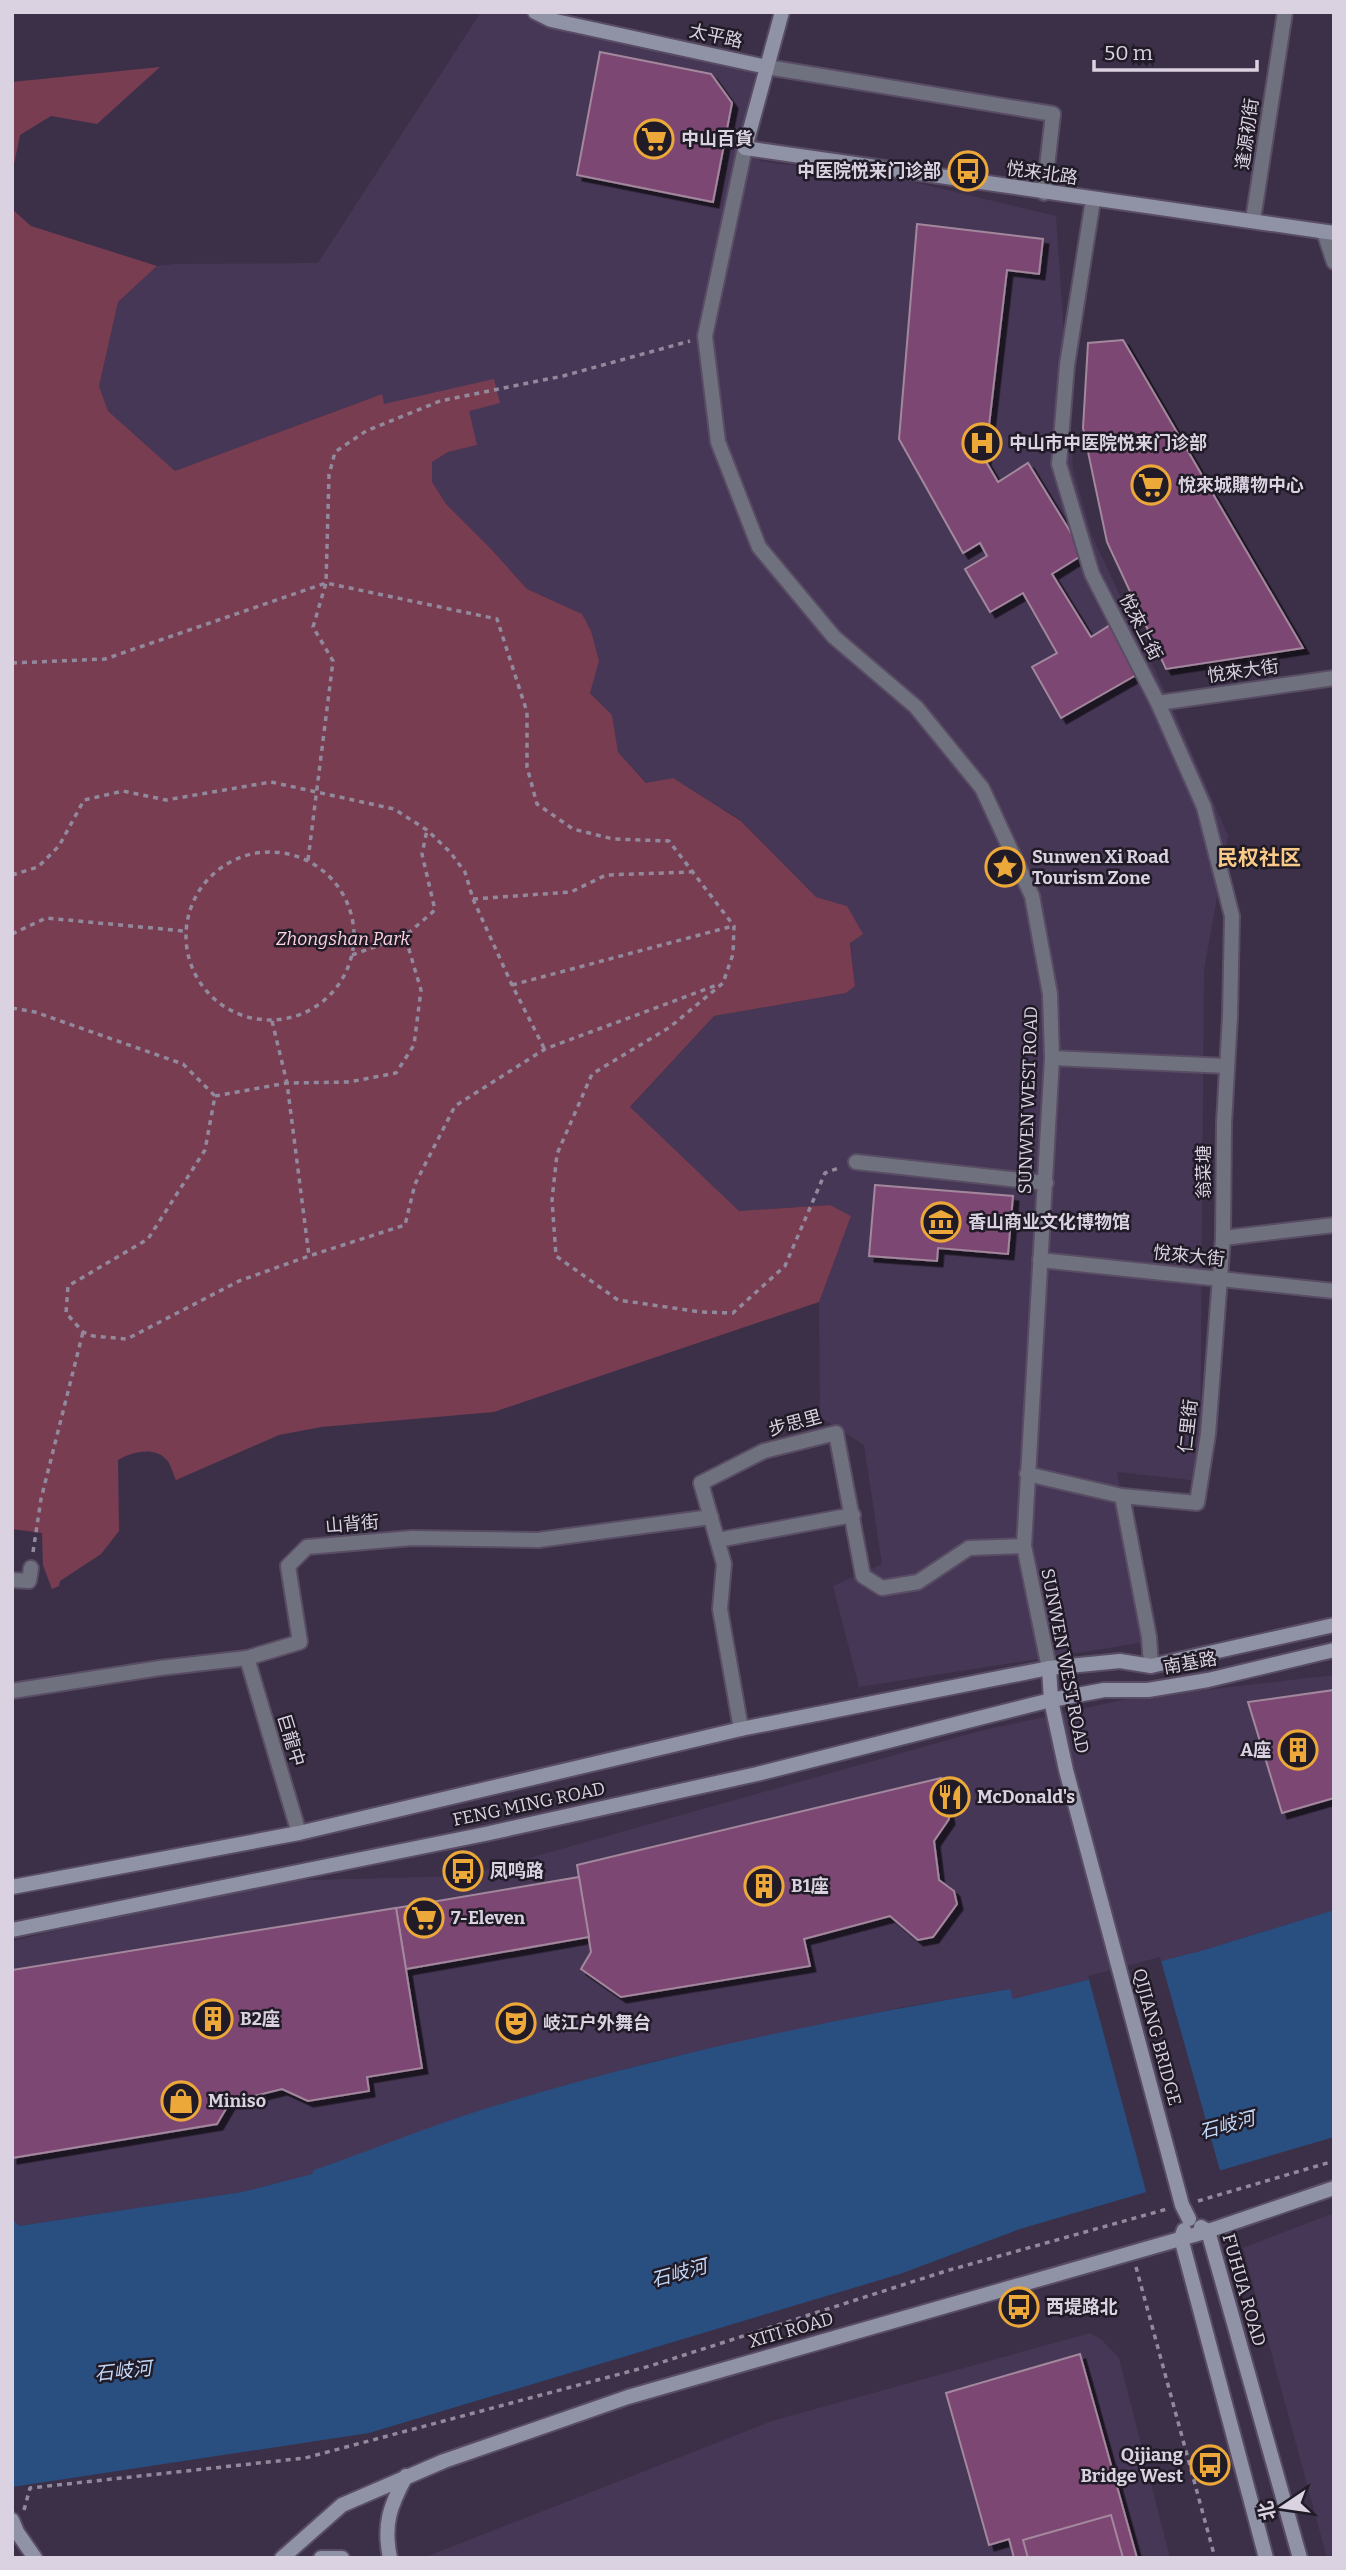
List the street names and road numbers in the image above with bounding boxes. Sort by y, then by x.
street label: 太平路 [687,20,745,52]
street label: 逢源初街 [1231,97,1263,171]
street label: 悦来北路 [1005,157,1079,189]
street label: 悅來上街 [1115,590,1167,664]
street label: 悅來大街 [1206,655,1280,687]
street label: SUNWEN WEST ROAD [1014,1006,1042,1194]
street label: 翁菜塘 [1193,1145,1215,1199]
street label: 悅來大街 [1152,1241,1226,1271]
street label: 仁里街 [1174,1398,1202,1454]
street label: 步思里 [766,1405,824,1441]
street label: 山背街 [324,1511,380,1537]
street label: SUNWEN WEST ROAD [1036,1567,1094,1755]
street label: 南基路 [1162,1647,1218,1679]
street label: 巨龍中 [273,1711,309,1769]
street label: FENG MING ROAD [451,1777,607,1831]
street label: QIJIANG BRIDGE [1128,1966,1186,2108]
street label: FUHUA ROAD [1217,2231,1271,2349]
street label: XITI ROAD [746,2307,836,2353]

